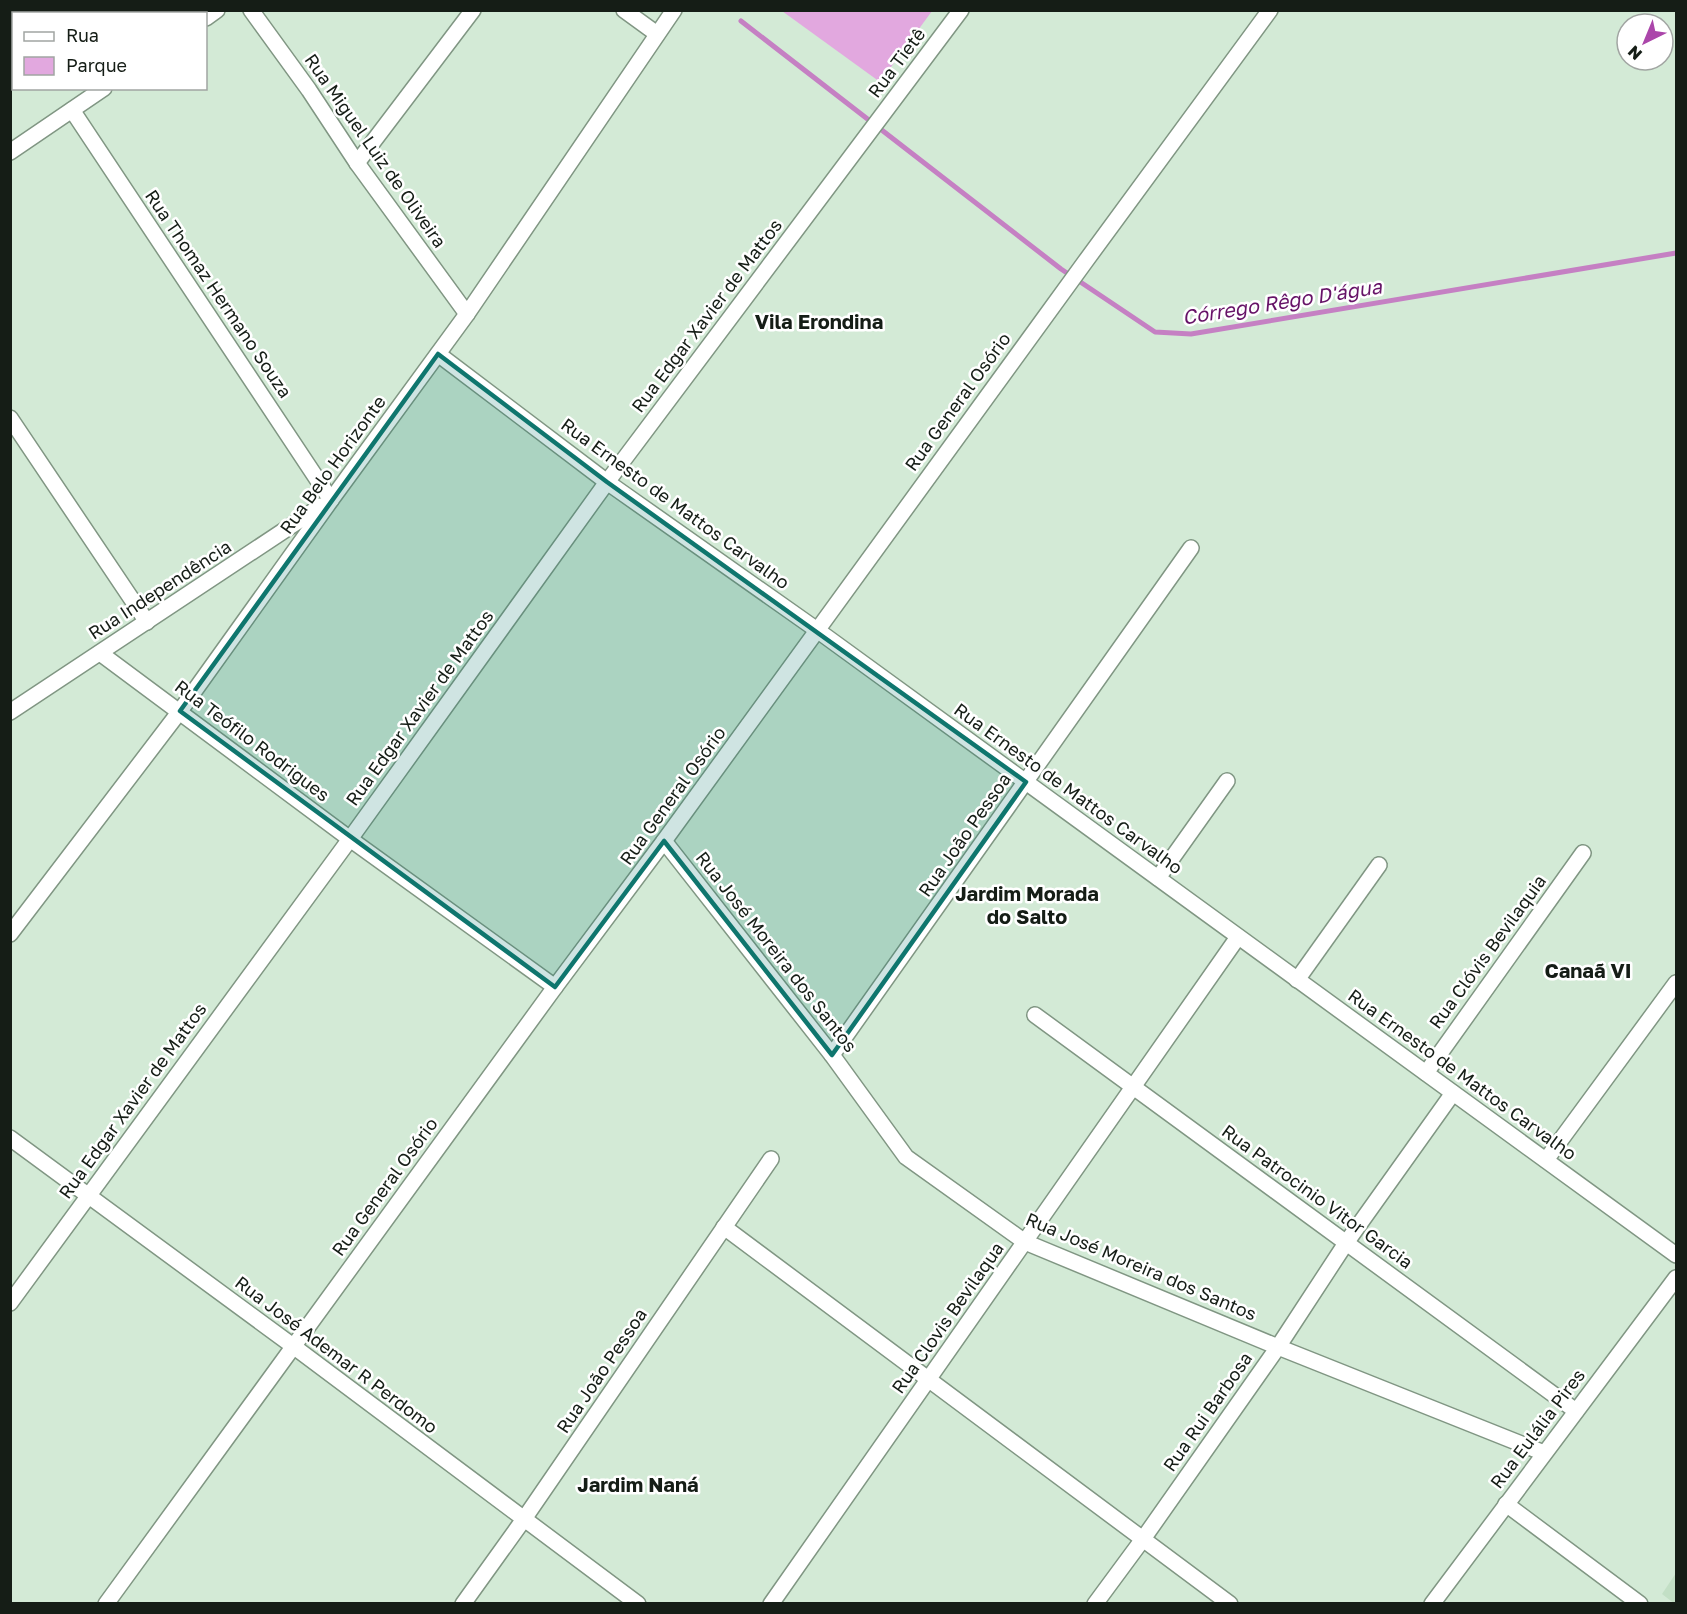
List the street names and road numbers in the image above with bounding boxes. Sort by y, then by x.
street label: Rua Tietê [863,23,930,102]
street label: Rua Miguel Luiz de Oliveira [300,49,451,252]
street label: Rua Thomaz Hermano Souza [141,185,297,402]
street label: Rua Edgar Xavier de Mattos [626,214,786,416]
street label: Rua General Osório [900,328,1015,475]
street label: Rua Belo Horizonte [275,391,390,538]
street label: Rua Ernesto de Mattos Carvalho [557,413,794,593]
street label: Rua Independência [84,535,235,643]
street label: Rua Edgar Xavier de Mattos [341,605,498,810]
street label: Rua Teófilo Rodrigues [171,675,334,806]
street label: Rua Ernesto de Mattos Carvalho [950,698,1187,878]
street label: Rua General Osório [615,722,730,869]
street label: Rua João Pessoa [913,768,1015,900]
street label: Rua José Moreira dos Santos [692,847,862,1056]
street label: Rua Clóvis Bevilaquia [1424,870,1550,1033]
street label: Rua Ernesto de Mattos Carvalho [1344,984,1581,1164]
street label: Rua Edgar Xavier de Mattos [54,998,211,1203]
street label: Rua General Osório [327,1113,442,1260]
street label: Rua Patrocinio Vitor Garcia [1218,1120,1417,1273]
street label: Rua José Moreira dos Santos [1023,1207,1260,1325]
street label: Rua Clovis Bevilaqua [887,1237,1008,1397]
street label: Rua José Ademar R Perdomo [231,1271,442,1438]
street label: Rua João Pessoa [551,1304,651,1437]
street label: Rua Rui Barbosa [1158,1348,1256,1475]
street label: Rua Eulália Pires [1485,1364,1589,1492]

